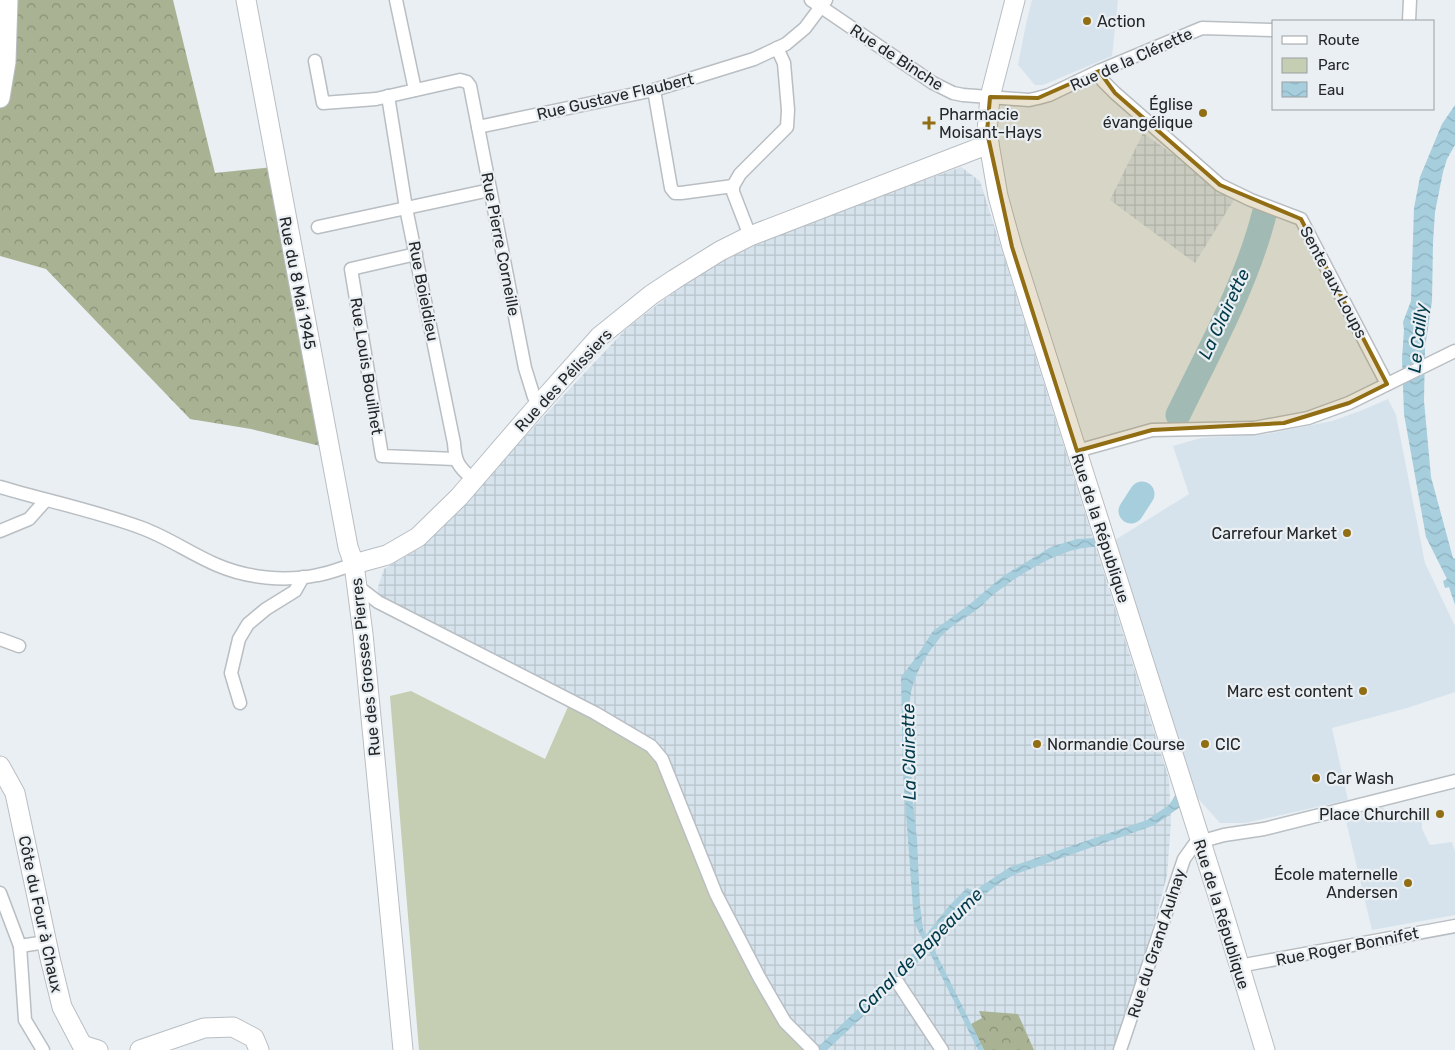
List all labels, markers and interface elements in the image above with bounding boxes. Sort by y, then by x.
place label: Action [1097,12,1145,31]
marker: Action [1081,15,1093,27]
street label: Rue de Binche [847,20,947,95]
legend [1272,20,1435,110]
street label: Rue de la Clérette [1067,24,1195,95]
text: Route [1318,31,1360,49]
text: Parc [1318,56,1350,74]
street label: Rue Gustave Flaubert [535,69,695,124]
text: Eau [1318,81,1344,99]
place label: Église évangélique [1103,95,1193,132]
place label: Pharmacie Moisant-Hays [939,105,1042,142]
marker: Église évangélique [1197,107,1209,119]
marker: Pharmacie Moisant-Hays [923,117,935,129]
street label: Rue Pierre Corneille [477,171,524,318]
street label: Rue du 8 Mai 1945 [275,215,320,351]
street label: Sente aux Loups [1296,223,1371,341]
street label: Rue Boieldieu [404,239,443,343]
water label: La Clairette [1194,265,1254,363]
street label: Rue Louis Bouilhet [346,296,387,436]
water label: Le Cailly [1403,301,1433,374]
street label: Rue des Pélissiers [511,325,616,436]
street label: Rue de la République [1067,451,1134,605]
place label: Carrefour Market [1212,524,1337,543]
marker: Carrefour Market [1341,527,1353,539]
street label: Rue des Grosses Pierres [347,577,384,757]
place label: Marc est content [1227,682,1353,701]
marker: Marc est content [1357,685,1369,697]
water label: La Clairette [897,703,921,801]
place label: Normandie Course [1047,735,1185,754]
place label: CIC [1215,735,1241,754]
marker: Normandie Course [1031,738,1043,750]
marker: CIC [1199,738,1211,750]
place label: Car Wash [1326,769,1394,788]
marker: Car Wash [1310,772,1322,784]
place label: Place Churchill [1319,805,1430,824]
marker: Place Churchill [1434,808,1446,820]
street label: Côte du Four à Chaux [15,834,66,995]
street label: Rue de la République [1190,837,1253,992]
place label: École maternelle Andersen [1274,865,1398,902]
street label: Rue du Grand Aulnay [1123,866,1190,1020]
marker: École maternelle Andersen [1402,877,1414,889]
water label: Canal de Bapeaume [852,883,988,1019]
street label: Rue Roger Bonnifet [1274,923,1420,970]

